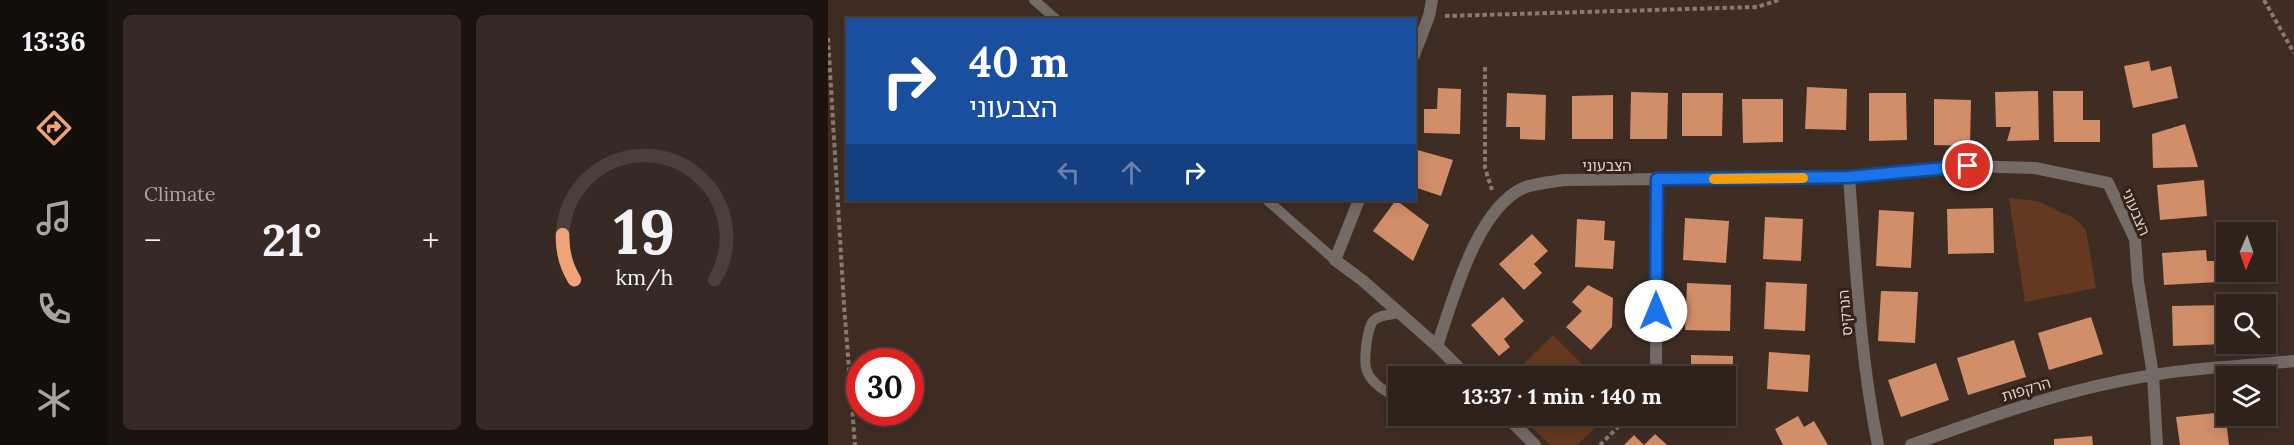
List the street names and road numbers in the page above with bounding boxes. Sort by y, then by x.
street label: הצבעוני [1582,156,1632,175]
street label: הצבעוני [2118,186,2154,238]
street label: הנרקיס [1834,289,1856,337]
street label: הרקפות [1999,373,2053,405]

